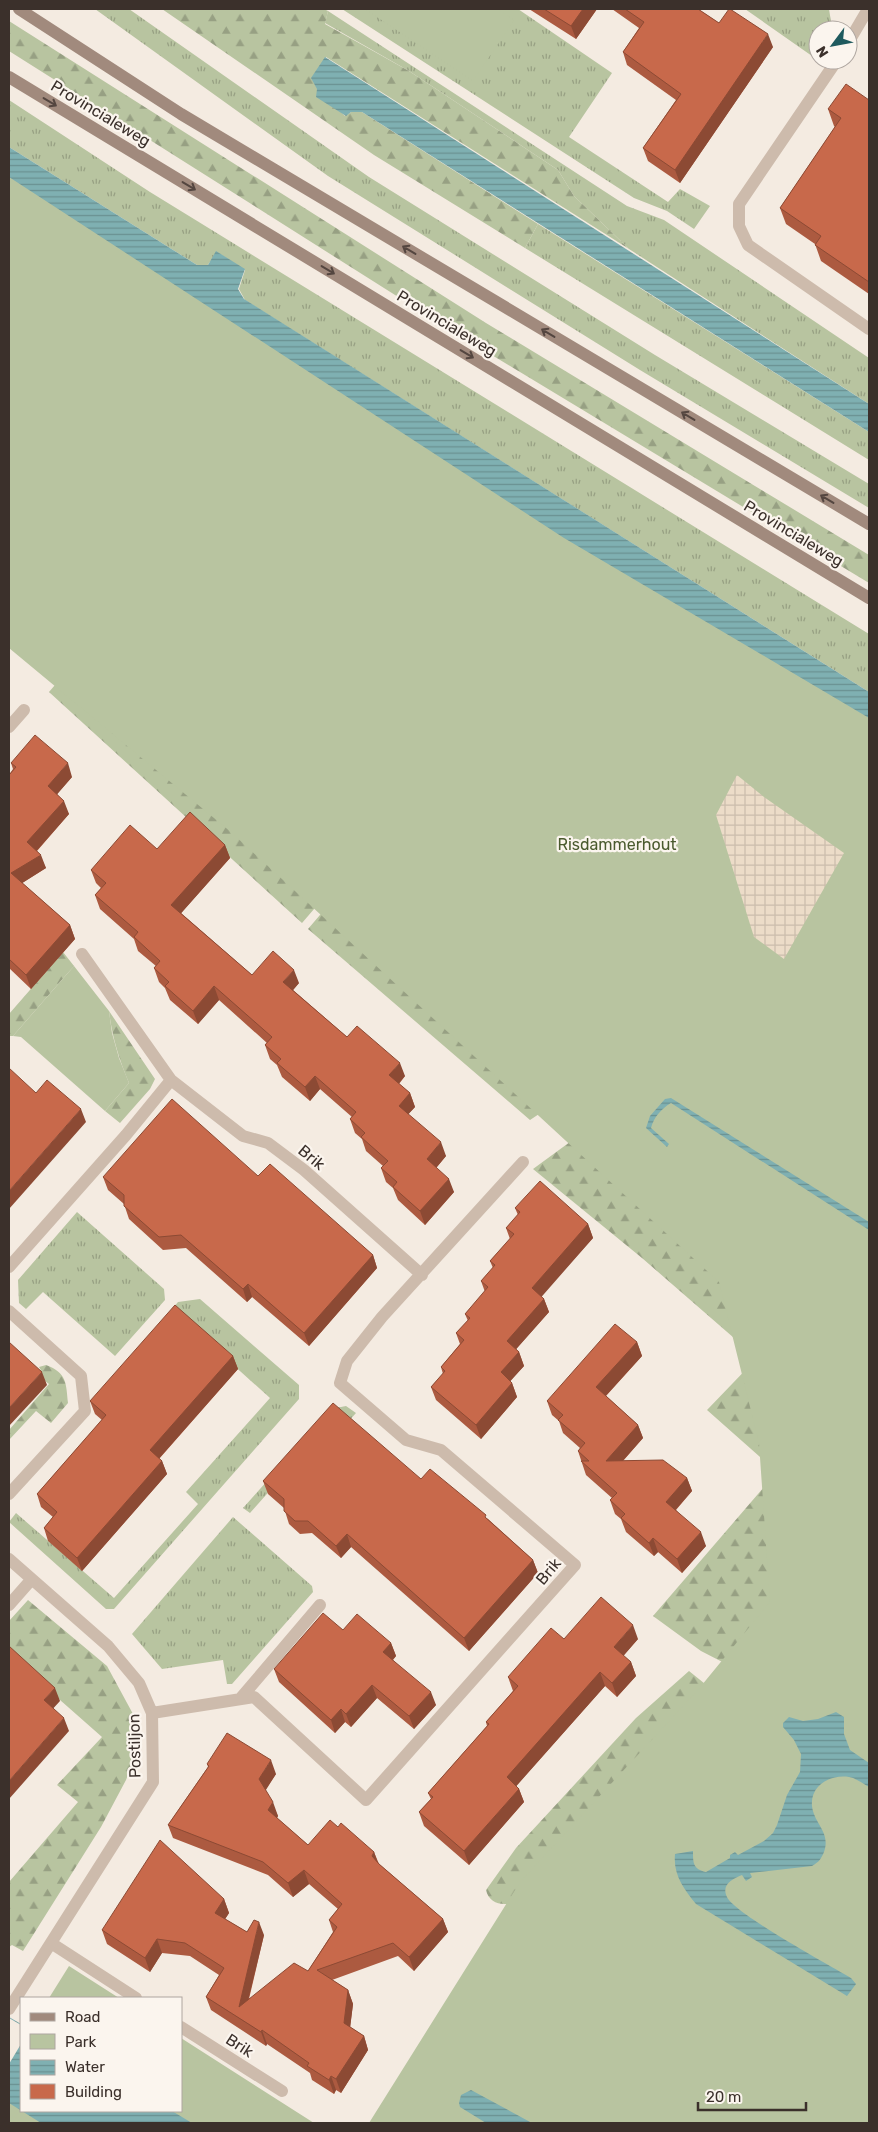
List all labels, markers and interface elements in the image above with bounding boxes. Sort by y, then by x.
north arrow [808,20,858,70]
text: N [813,43,832,60]
street label: Provincialeweg [48,76,154,151]
one-way arrow [43,97,57,107]
one-way arrow [182,181,196,191]
one-way arrow [402,244,416,254]
one-way arrow [321,266,335,276]
street label: Provincialeweg [394,286,500,361]
one-way arrow [541,328,556,338]
one-way arrow [460,350,474,360]
one-way arrow [681,411,695,421]
one-way arrow [821,494,835,504]
street label: Provincialeweg [741,496,847,571]
park label: Risdammerhout [557,835,677,854]
street label: Brik [295,1141,329,1174]
street label: Brik [532,1554,565,1588]
street label: Postiljon [124,1714,145,1778]
legend [20,1997,182,2112]
text: Road [65,2008,101,2026]
street label: Brik [222,2030,258,2062]
text: Park [65,2033,96,2051]
text: Water [65,2058,105,2076]
scale bar [698,2080,806,2112]
text: Building [65,2083,122,2101]
text: 20 m [706,2088,741,2106]

